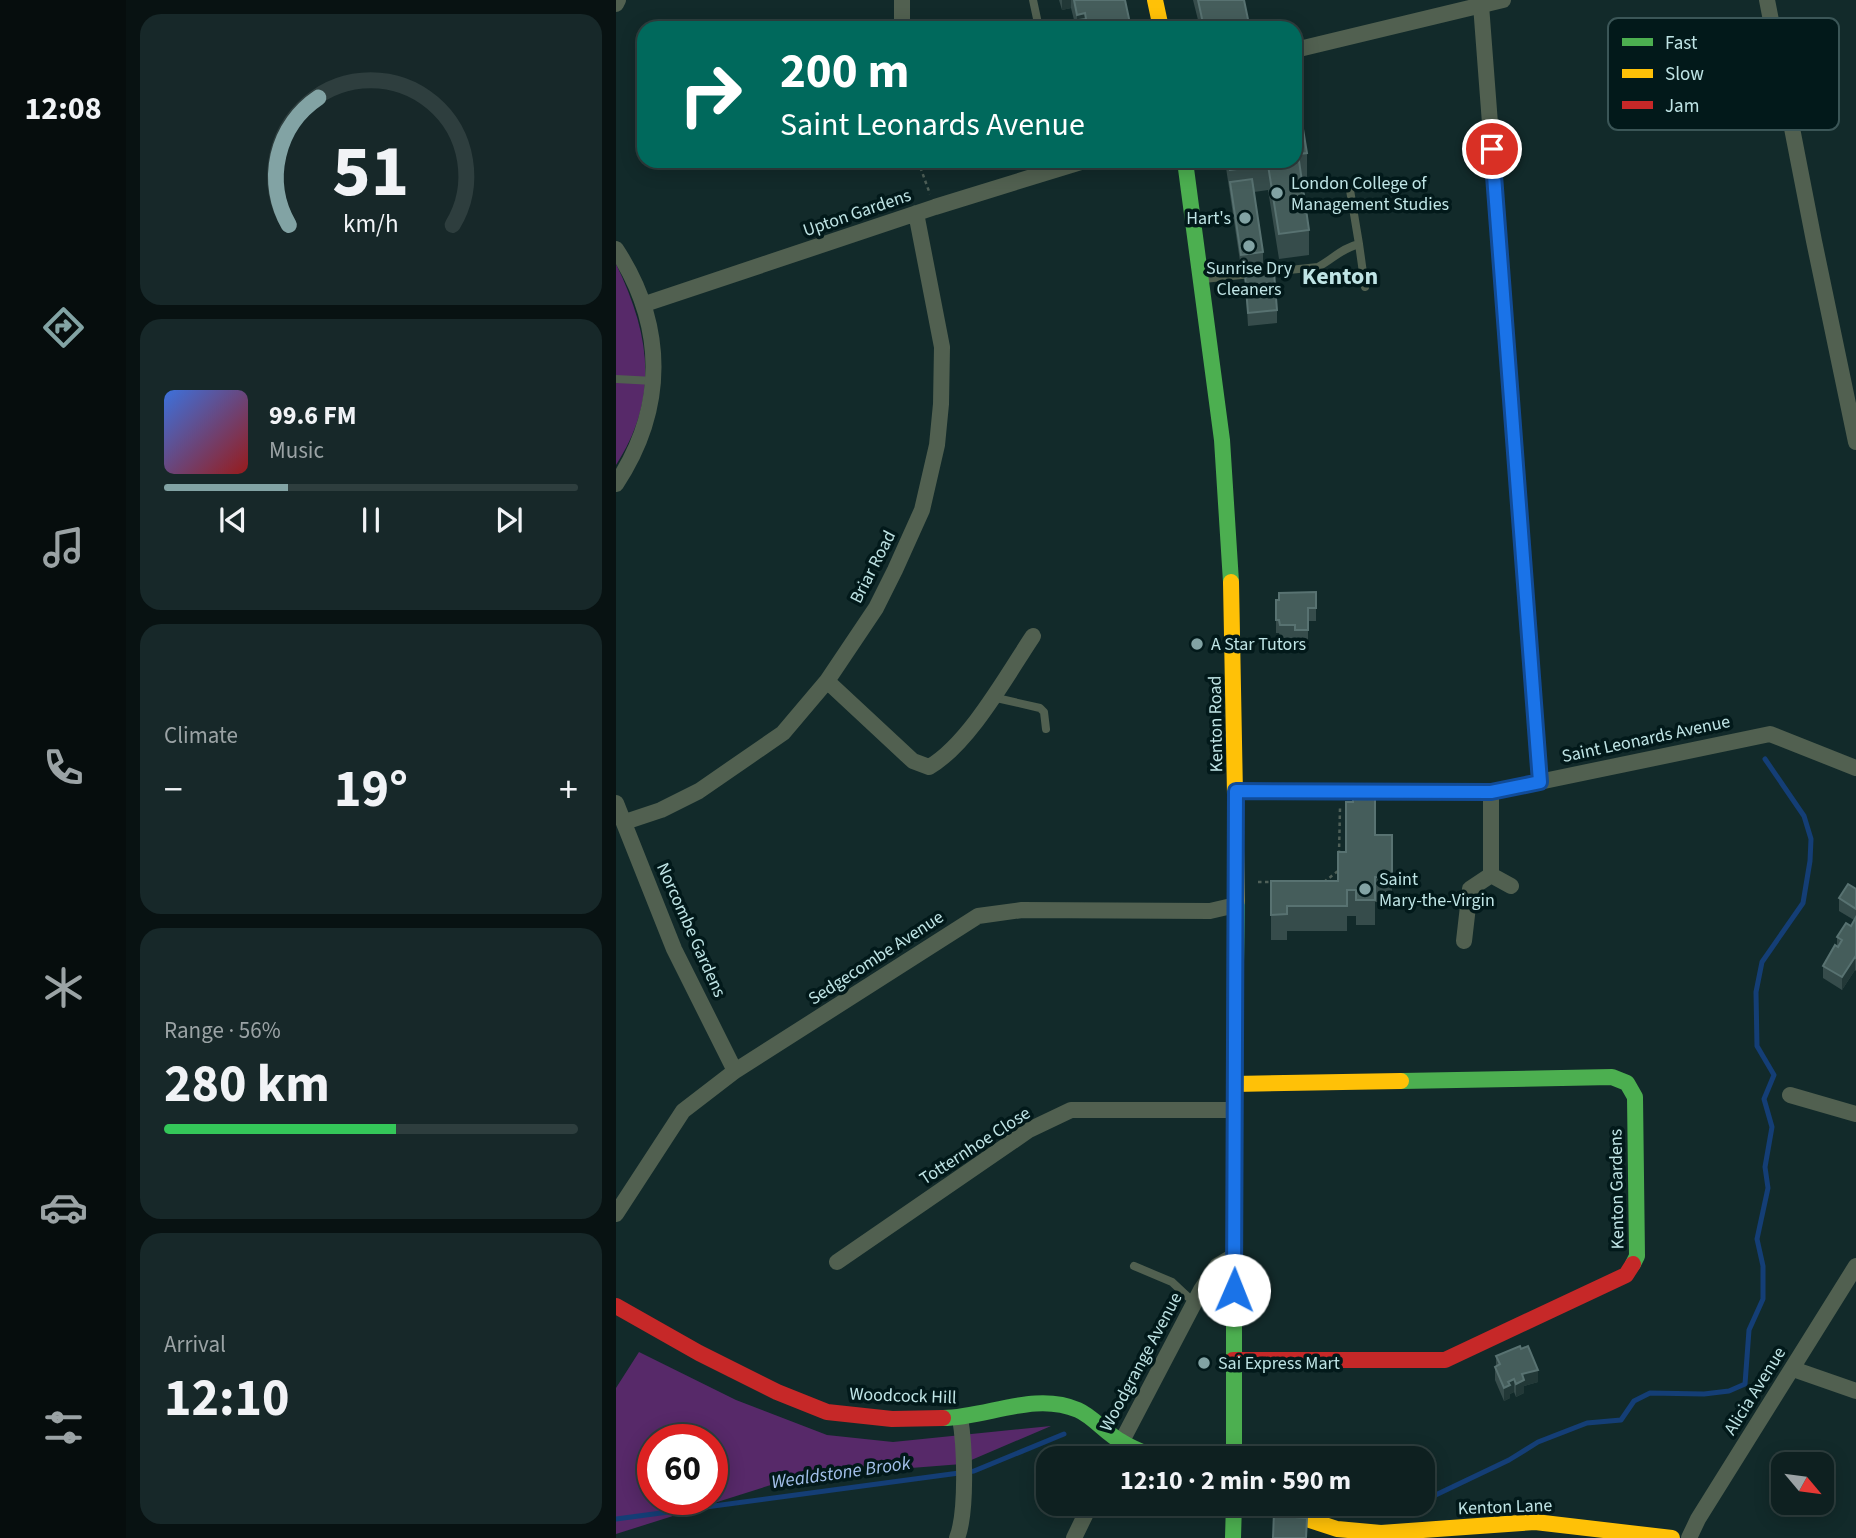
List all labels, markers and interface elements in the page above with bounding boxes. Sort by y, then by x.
legend [1608,18,1839,130]
text: Fast [1665,30,1698,57]
text: 200 m [780,37,909,107]
icon: right [665,49,756,140]
text: Slow [1665,61,1704,88]
text: 12:08 [24,86,102,132]
text: Jam [1665,93,1699,120]
text: Saint Leonards Avenue [780,102,1085,148]
pin [1462,119,1522,179]
text: 51 [333,121,409,225]
icon: arrive [1473,130,1511,168]
place label: London College of Management Studies [1291,171,1449,217]
street label: Upton Gardens [800,183,914,243]
marker: London College of Management Studies [1269,185,1285,201]
text: km/h [343,206,399,242]
place label: Hart's [1186,206,1231,231]
marker: Hart's [1237,210,1253,226]
marker: Sunrise Dry Cleaners [1241,238,1257,254]
place label: Sunrise Dry Cleaners [1206,256,1293,302]
district label: Kenton [1302,259,1378,294]
icon: directions [39,303,88,352]
text: 99.6 FM [269,397,357,434]
text: Music [269,434,324,467]
icon: previous [214,501,252,539]
icon: pause [352,501,390,539]
icon: next [490,501,528,539]
icon: music [39,523,88,572]
street label: Briar Road [844,526,902,608]
place label: A Star Tutors [1211,632,1306,657]
marker: A Star Tutors [1189,636,1205,652]
street label: Kenton Road [1203,675,1229,773]
street label: Saint Leonards Avenue [1560,709,1733,769]
text: Climate [164,719,238,752]
icon: phone [39,743,88,792]
text: 19° [334,753,408,827]
text: − [164,763,183,817]
text: + [559,763,578,817]
street label: Norcombe Gardens [650,859,732,1001]
place label: Saint Mary-the-Virgin [1379,867,1495,913]
marker: Saint Mary-the-Virgin [1357,881,1373,897]
street label: Sedgecombe Avenue [803,905,949,1011]
icon: climate [39,963,88,1012]
text: Range · 56% [164,1014,281,1047]
text: 280 km [164,1048,330,1122]
street label: Totternhoe Close [915,1101,1035,1191]
street label: Kenton Gardens [1603,1128,1631,1250]
icon: car [39,1183,88,1232]
position arrow [1197,1253,1271,1327]
street label: Woodgrange Avenue [1094,1288,1188,1436]
text: Arrival [164,1328,226,1361]
street label: Alicia Avenue [1718,1342,1792,1440]
place label: Sai Express Mart [1218,1351,1340,1376]
marker: Sai Express Mart [1196,1355,1212,1371]
text: 12:10 [164,1362,289,1436]
street label: Woodcock Hill [849,1382,957,1410]
icon: filters [39,1403,88,1452]
speed limit sign: 60 [637,1424,728,1515]
water label: Wealdstone Brook [770,1450,913,1496]
north arrow [1771,1452,1834,1516]
map controls [1771,1452,1834,1515]
text: 12:10 · 2 min · 590 m [1120,1462,1351,1499]
street label: Kenton Lane [1457,1493,1553,1521]

